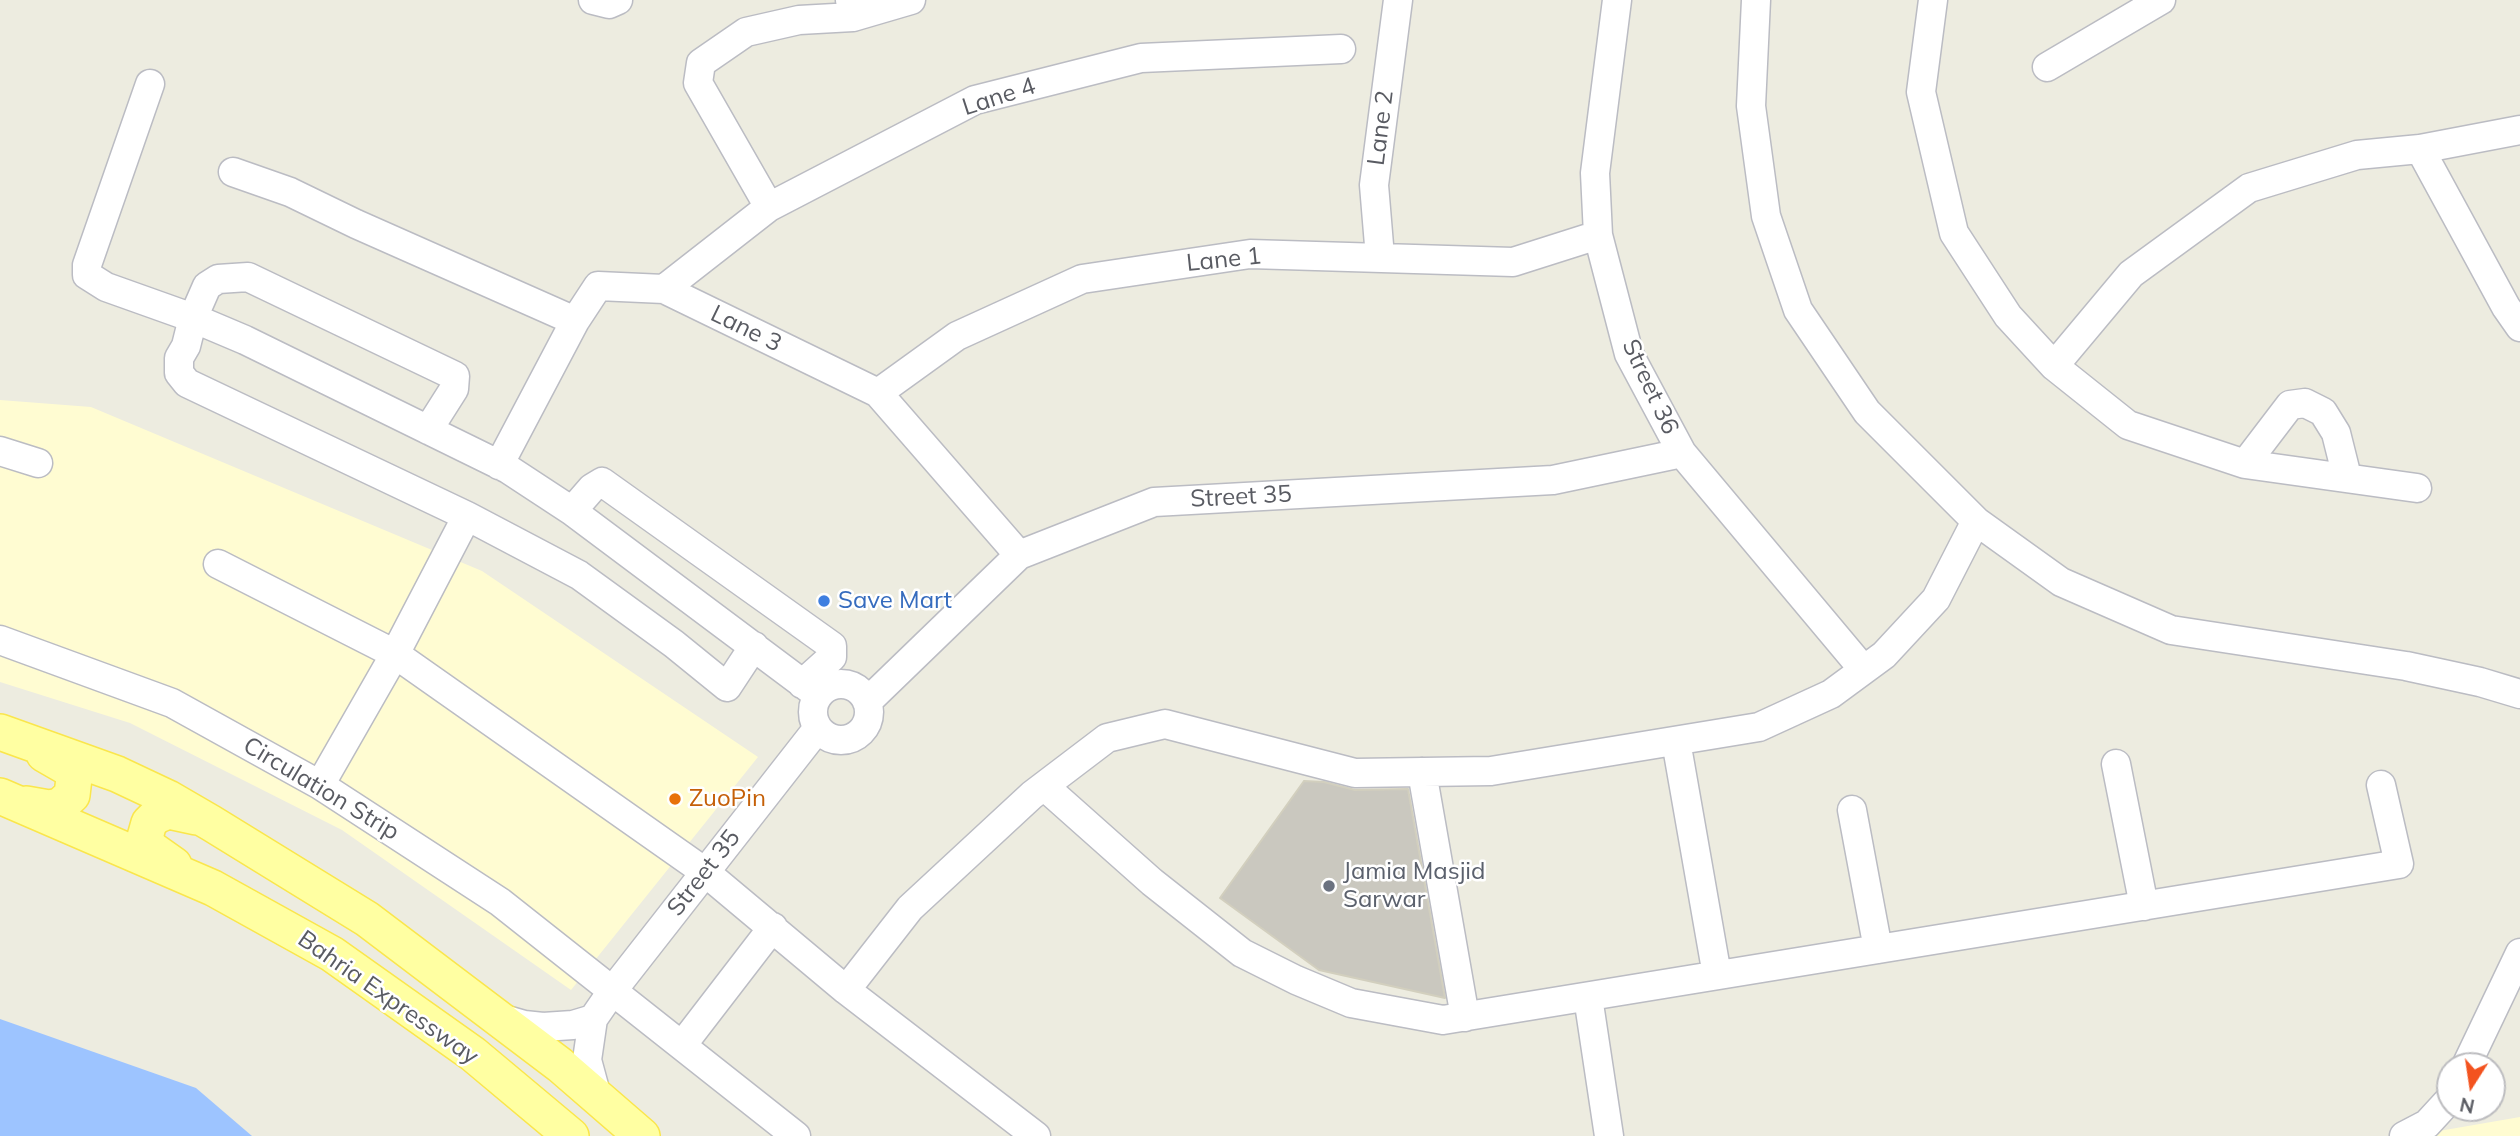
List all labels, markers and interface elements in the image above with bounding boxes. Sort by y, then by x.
street label: Lane 4 [959,72,1039,122]
street label: Lane 2 [1362,89,1400,167]
street label: Lane 1 [1185,242,1263,278]
street label: Lane 3 [706,300,786,358]
street label: Street 36 [1616,335,1684,439]
street label: Street 35 [1190,480,1292,514]
place label: Save Mart [838,587,952,615]
marker: Save Mart [816,593,832,609]
street label: Circulation Strip [238,731,404,847]
place label: ZuoPin [689,785,766,813]
marker: ZuoPin [667,791,683,807]
street label: Street 35 [661,824,747,922]
place label: Jamia Masjid Sarwar [1343,858,1485,914]
marker: Jamia Masjid Sarwar [1321,878,1337,894]
street label: Bahria Expressway [292,925,484,1071]
north arrow [2436,1052,2506,1122]
text: N [2458,1092,2477,1119]

